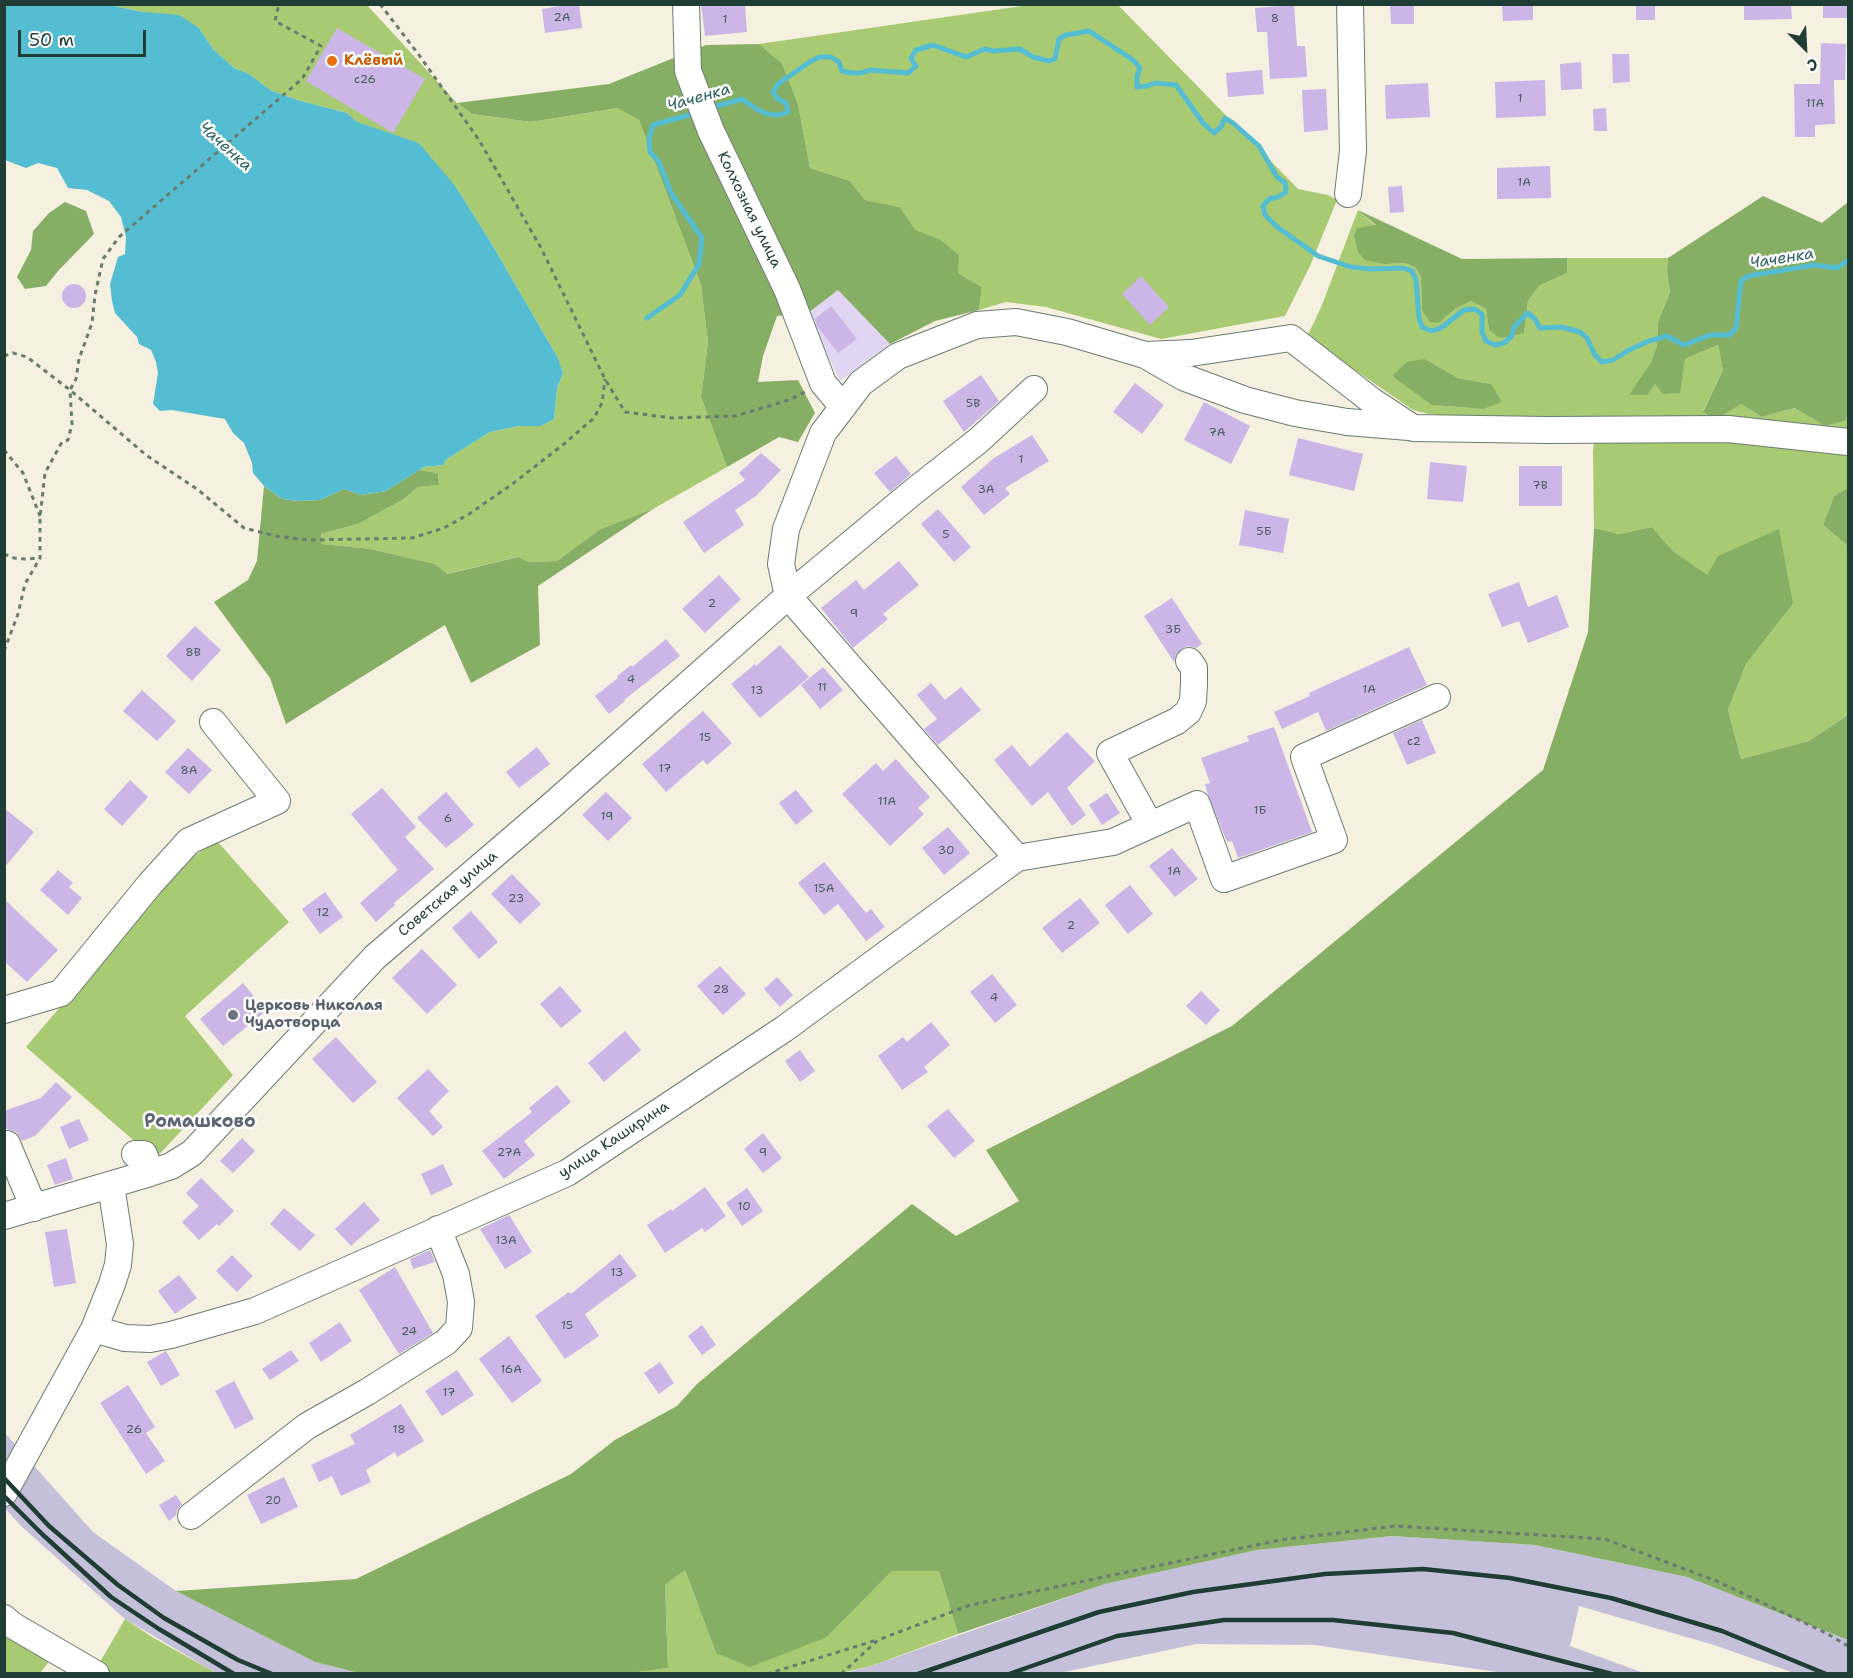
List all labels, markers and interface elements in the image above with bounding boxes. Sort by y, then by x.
house number: 2А [553,11,571,25]
house number: 8 [1271,12,1279,26]
house number: 1 [722,13,728,27]
scale bar [21,18,148,56]
north arrow [1775,18,1835,78]
text: 50 m [29,28,74,52]
place label: Клёвый [344,52,403,70]
text: С [1804,53,1821,76]
marker: Клёвый [325,54,339,68]
house number: с26 [354,73,376,87]
water label: Чаченка [665,80,733,116]
house number: 1 [1517,92,1523,106]
house number: 11А [1806,97,1824,111]
water label: Чаченка [195,118,255,176]
street label: Колхозная улица [713,149,785,271]
house number: 1А [1517,176,1531,190]
water label: Чаченка [1749,244,1815,274]
house number: 5В [966,397,980,411]
house number: 7А [1208,426,1226,440]
house number: 1 [1018,453,1024,467]
house number: 7В [1532,479,1548,493]
house number: 3А [977,483,995,497]
house number: 5Б [1256,525,1272,539]
house number: 5 [942,528,950,542]
house number: 2 [708,597,716,611]
house number: 9 [850,607,858,621]
house number: 3Б [1165,623,1181,637]
house number: 8В [185,646,201,660]
house number: 4 [627,673,635,687]
house number: 11 [817,681,827,695]
house number: 1А [1362,683,1376,697]
house number: 13 [751,684,763,698]
house number: 15 [699,731,711,745]
house number: с2 [1407,735,1421,749]
house number: 17 [659,762,671,776]
house number: 8А [180,764,198,778]
house number: 11А [878,795,896,809]
house number: 1Б [1254,804,1266,818]
house number: 19 [601,810,613,824]
house number: 6 [444,812,452,826]
house number: 30 [938,844,954,858]
street label: Советская улица [395,847,501,941]
house number: 1А [1167,865,1181,879]
house number: 15А [814,882,834,896]
house number: 23 [508,892,524,906]
house number: 12 [317,906,329,920]
house number: 2 [1067,919,1075,933]
house number: 28 [713,983,729,997]
house number: 4 [990,991,998,1005]
place label: Церковь Николая Чудотворца [245,997,383,1032]
marker: Церковь Николая Чудотворца [226,1008,240,1022]
street label: улица Каширина [555,1098,673,1182]
district label: Ромашково [144,1111,256,1133]
house number: 27А [497,1146,521,1160]
house number: 9 [759,1146,767,1160]
house number: 10 [737,1200,751,1214]
house number: 13А [495,1234,517,1248]
house number: 13 [611,1266,623,1280]
house number: 15 [561,1319,573,1333]
house number: 24 [401,1325,417,1339]
house number: 16А [500,1363,522,1377]
house number: 17 [443,1386,455,1400]
house number: 26 [126,1423,142,1437]
house number: 18 [392,1423,406,1437]
house number: 20 [265,1494,281,1508]

